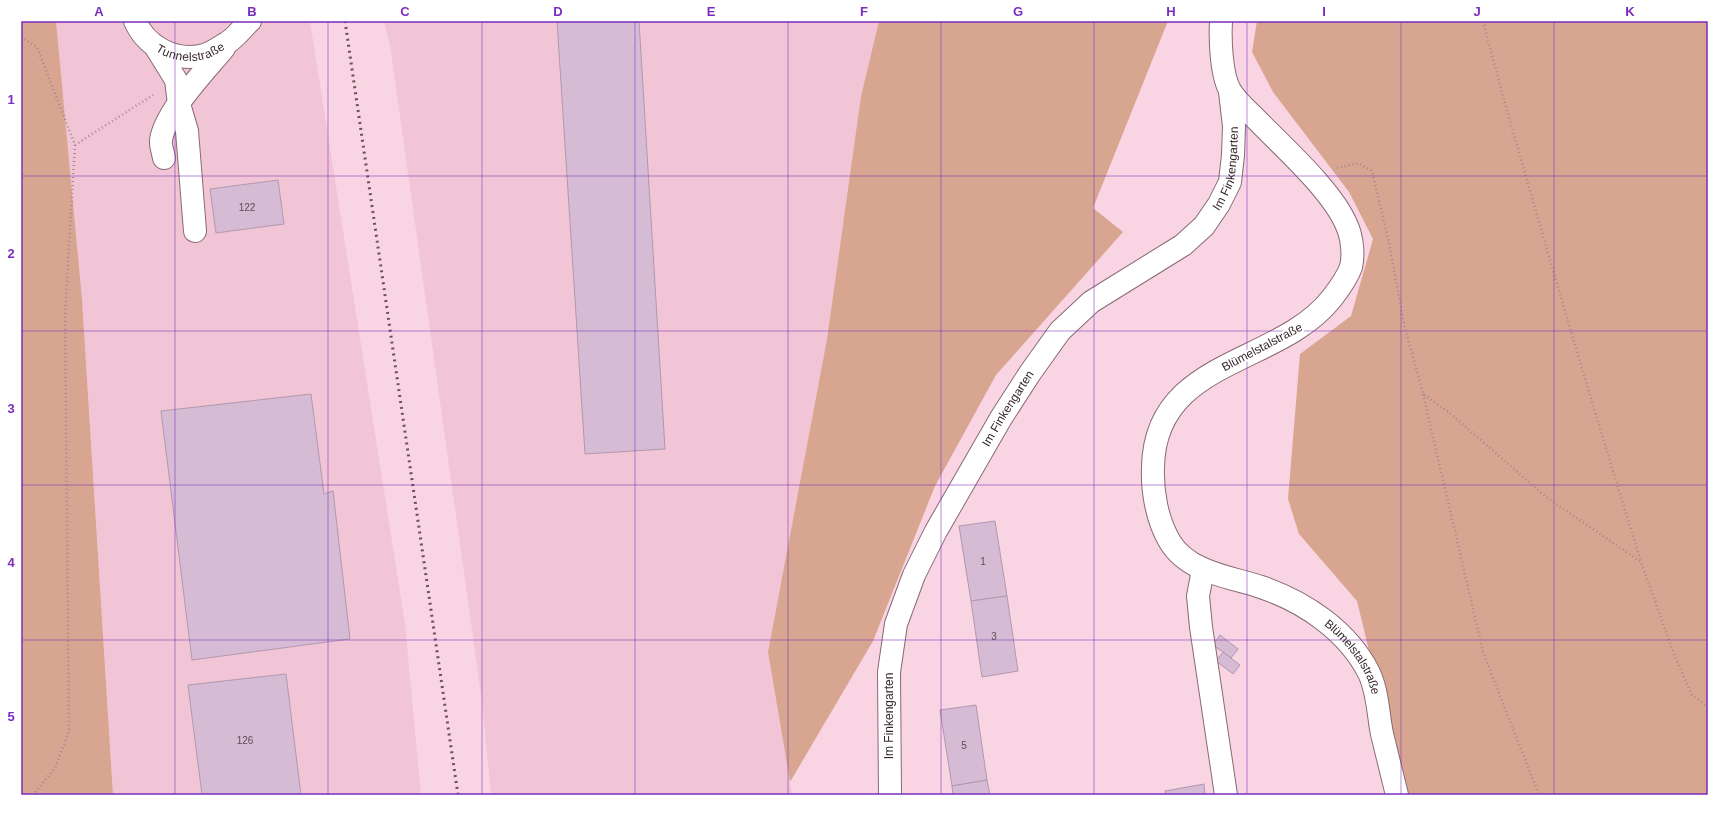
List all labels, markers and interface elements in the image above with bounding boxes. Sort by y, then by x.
text: A [94,4,104,19]
text: B [247,4,257,19]
text: C [400,4,410,19]
text: D [553,4,563,19]
text: E [707,4,716,19]
text: F [860,4,868,19]
text: G [1013,4,1023,19]
text: H [1166,4,1176,19]
text: I [1322,4,1326,19]
text: J [1473,4,1481,19]
text: K [1625,4,1635,19]
street label: Tunnelstraße [154,39,227,64]
text: 1 [7,92,15,107]
street label: Im Finkengarten [1210,126,1241,213]
house number: 122 [239,202,256,213]
text: 2 [7,246,15,261]
street label: Blümelstalstraße [1219,320,1305,374]
street label: Im Finkengarten [979,368,1037,449]
text: 3 [7,401,15,416]
text: 4 [7,555,15,570]
house number: 1 [980,556,986,567]
street label: Blümelstalstraße [1322,616,1383,696]
house number: 3 [991,631,997,642]
street label: Im Finkengarten [882,673,896,759]
text: 5 [7,709,15,724]
house number: 126 [237,735,254,746]
house number: 5 [961,740,967,751]

